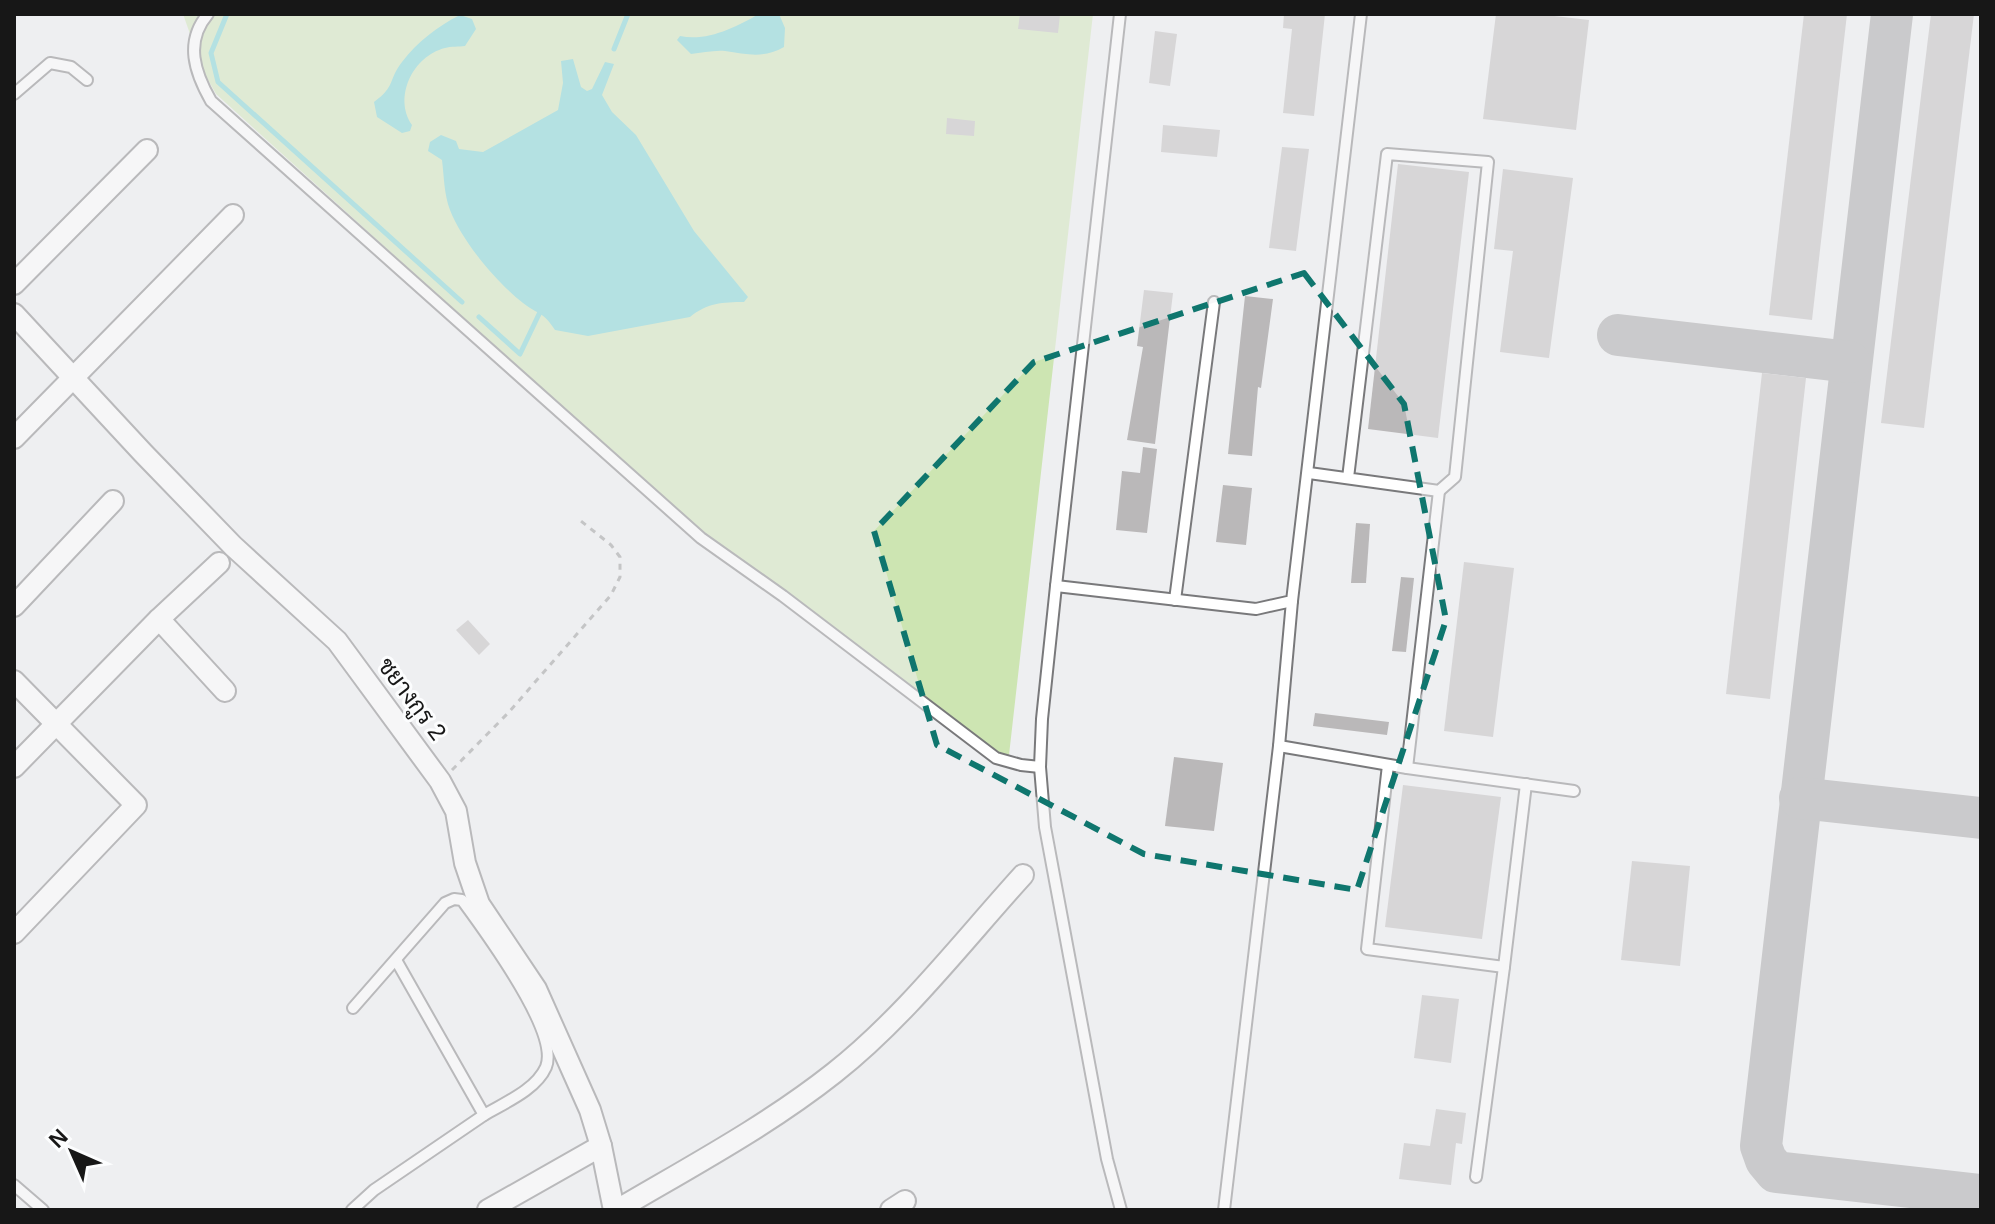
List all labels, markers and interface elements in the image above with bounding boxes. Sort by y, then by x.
street label: ชยางกูร 2 [369,652,452,748]
north arrow [32,1112,112,1192]
text: N [44,1124,73,1153]

